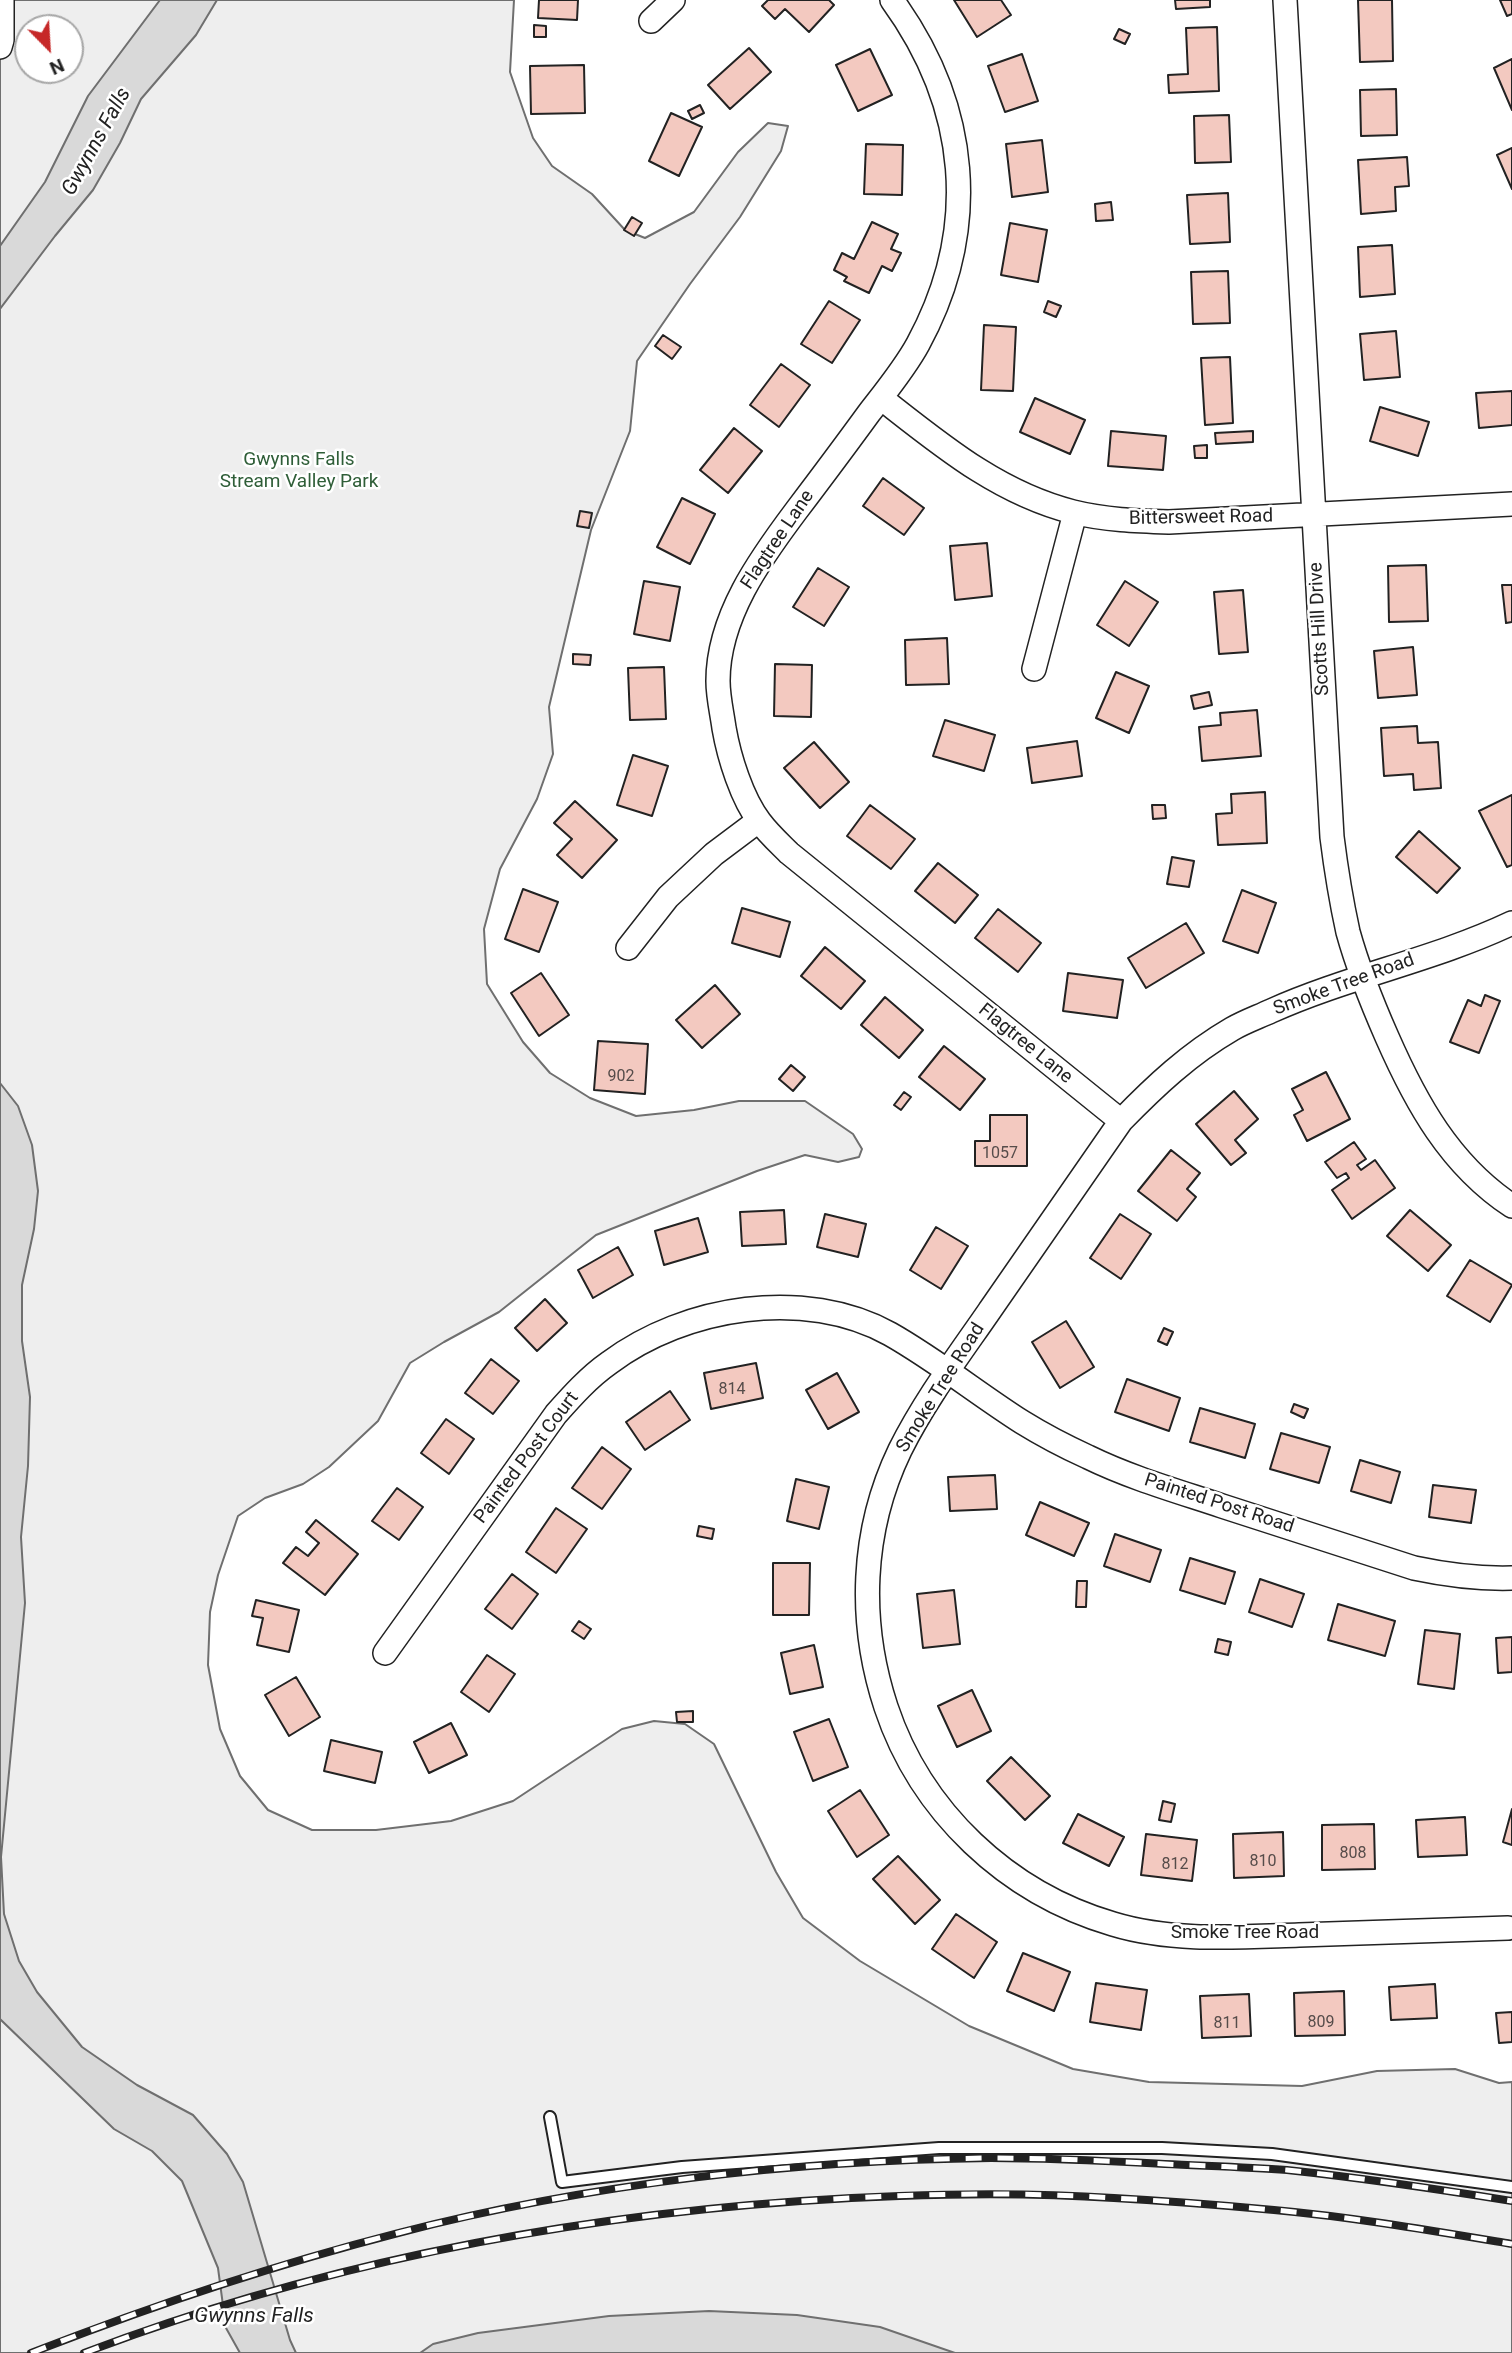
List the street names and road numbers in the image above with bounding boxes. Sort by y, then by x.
street label: Flagtree Lane [737,486,819,594]
street label: Bittersweet Road [1129,505,1273,531]
street label: Scotts Hill Drive [1305,562,1335,696]
street label: Smoke Tree Road [1270,949,1418,1021]
street label: Flagtree Lane [973,999,1077,1089]
street label: Smoke Tree Road [892,1319,990,1457]
street label: Painted Post Court [470,1388,584,1528]
street label: Painted Post Road [1141,1469,1297,1539]
street label: Smoke Tree Road [1171,1922,1319,1944]

